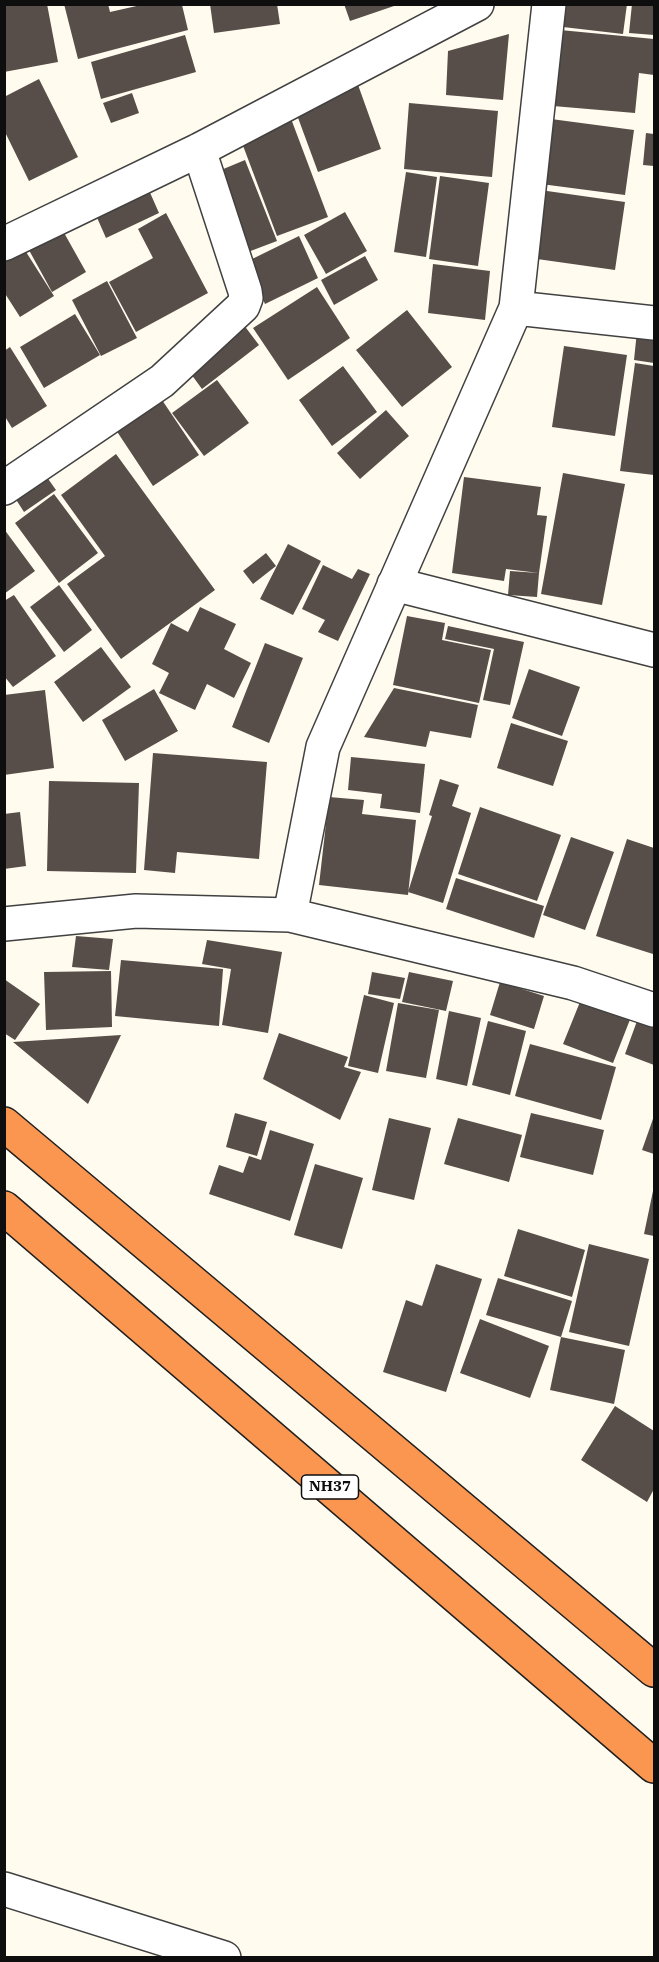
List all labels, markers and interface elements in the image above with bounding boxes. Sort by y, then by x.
road number: NH37 [302,1475,358,1499]

